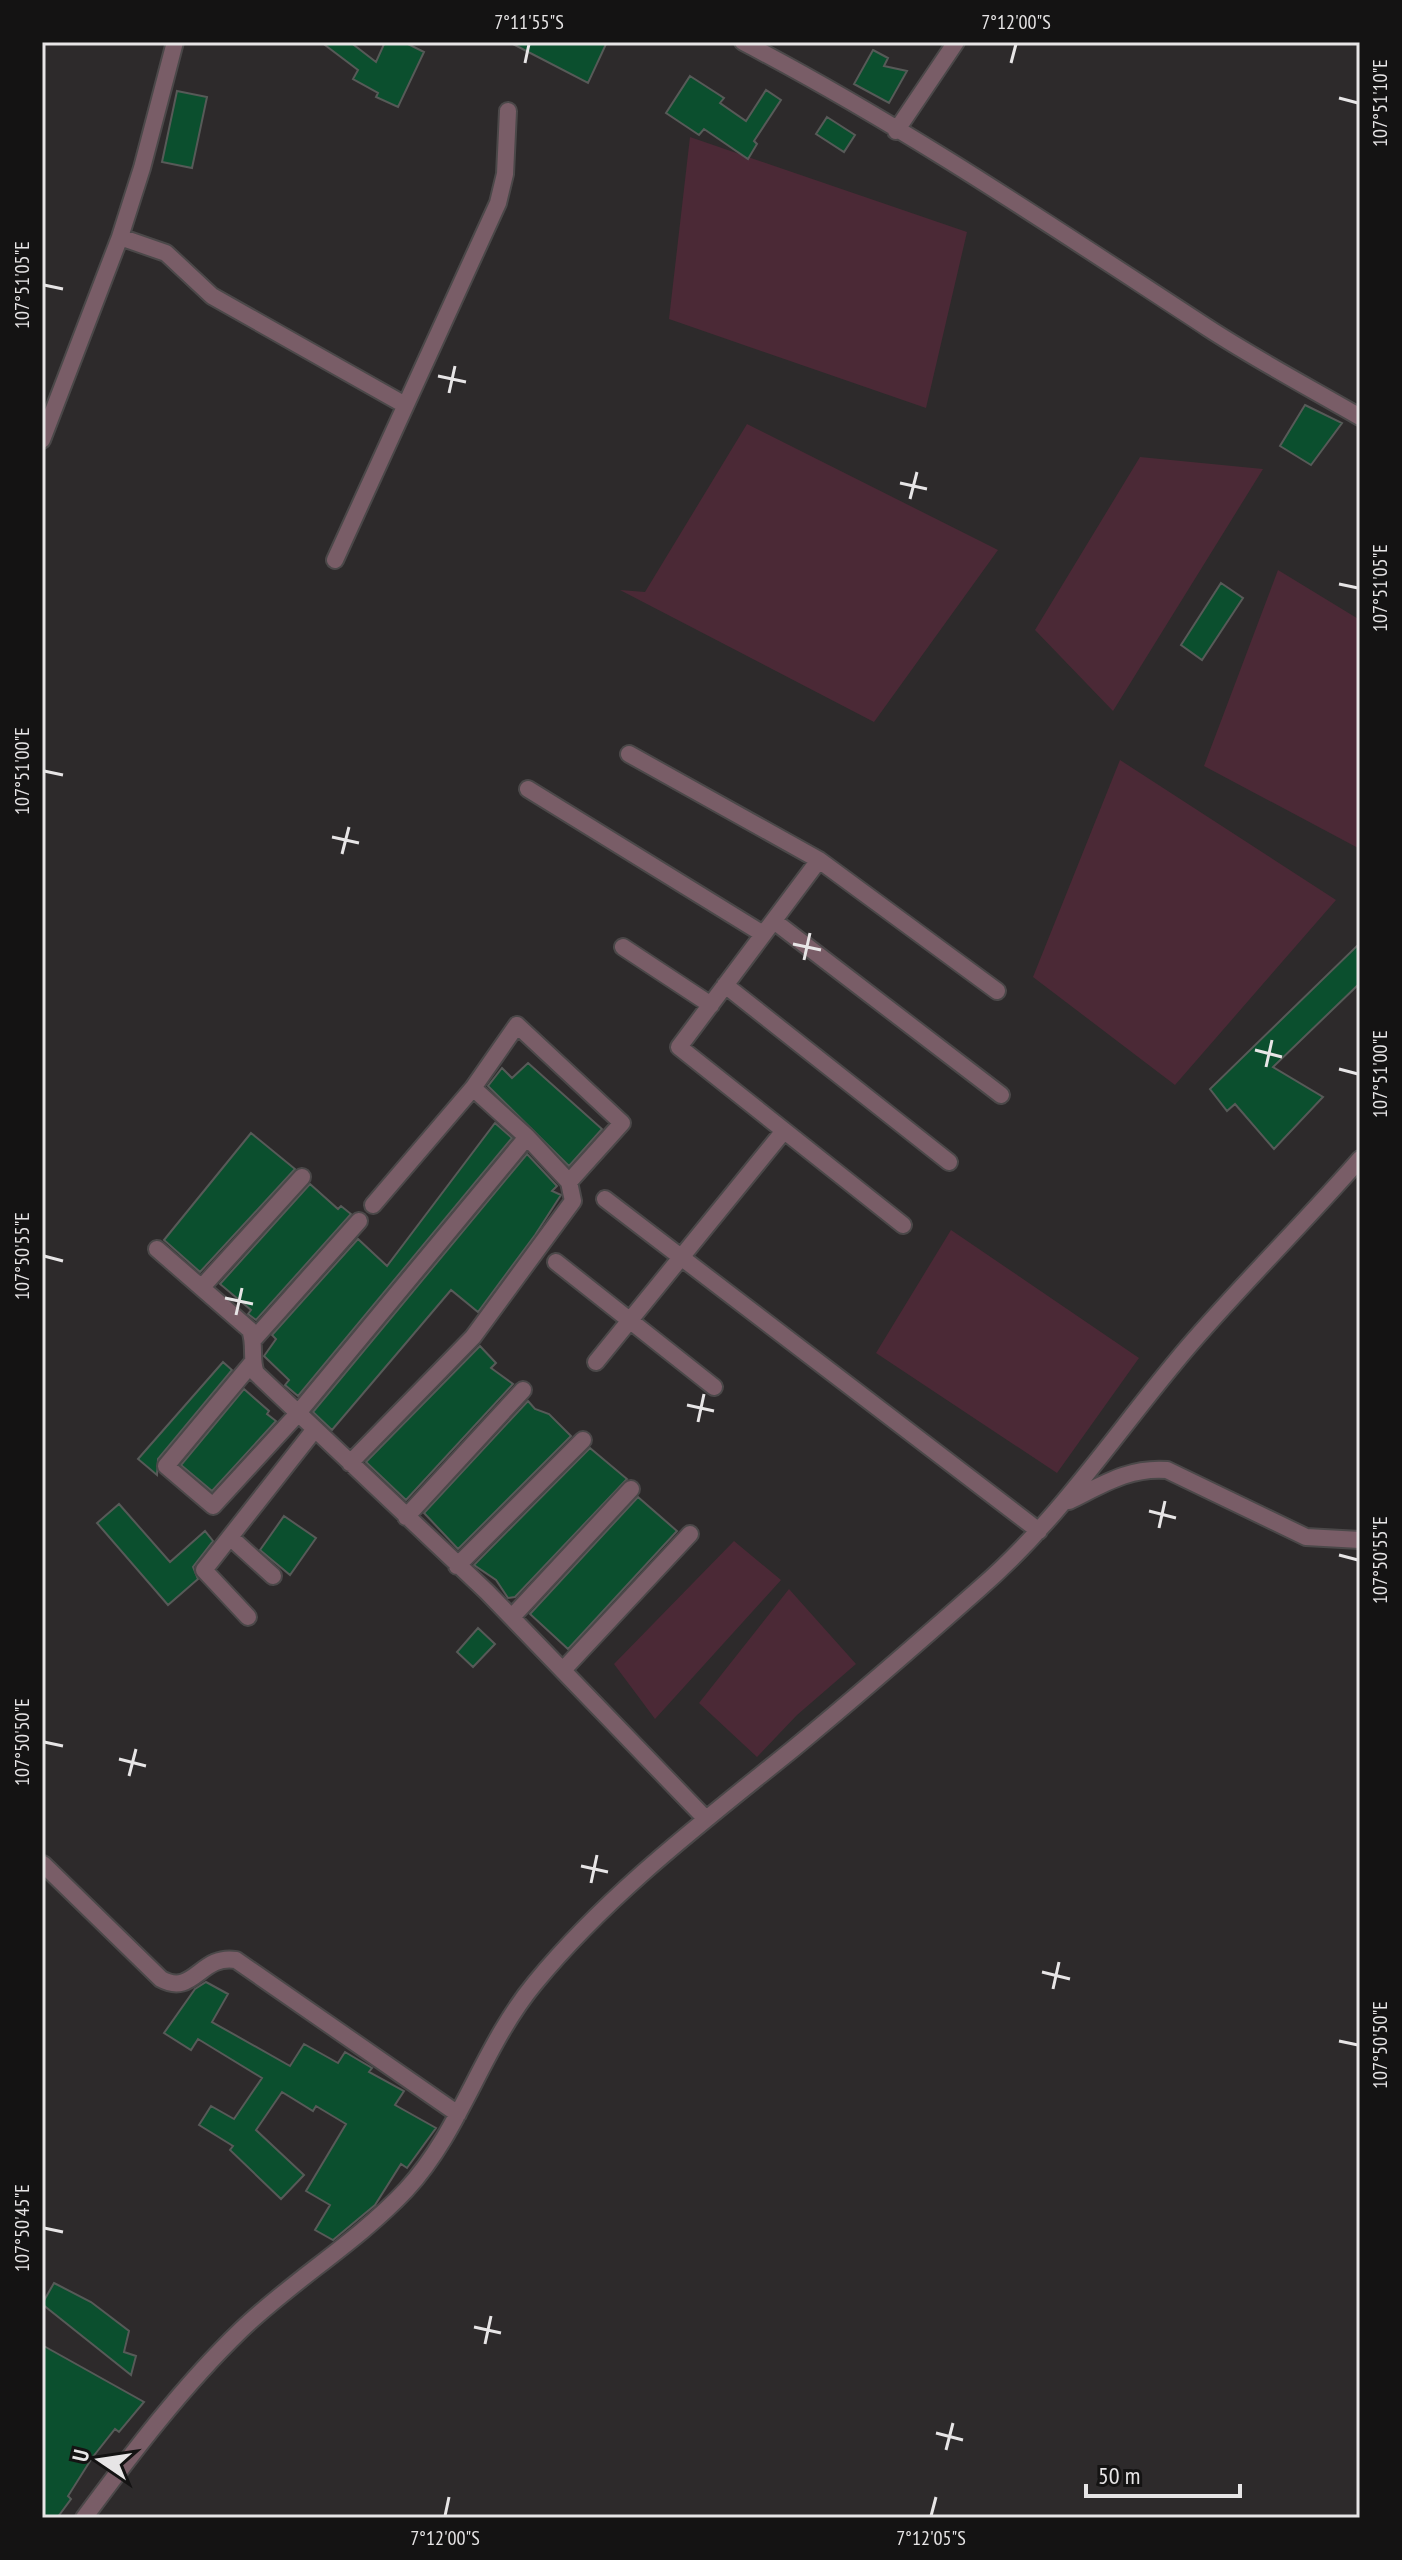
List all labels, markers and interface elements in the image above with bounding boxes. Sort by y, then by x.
text: 7°11'55"S [494,9,564,35]
text: 7°12'00"S [981,9,1051,35]
text: 107°51'10"E [1367,59,1393,147]
text: 107°51'05"E [9,241,35,329]
text: 107°51'05"E [1367,544,1393,632]
text: 107°51'00"E [9,727,35,815]
text: 107°51'00"E [1367,1030,1393,1118]
text: 107°50'55"E [9,1212,35,1300]
text: 107°50'55"E [1367,1516,1393,1604]
text: 107°50'50"E [9,1698,35,1786]
text: 107°50'50"E [1367,2001,1393,2089]
text: 107°50'45"E [9,2184,35,2272]
north arrow [60,2420,140,2500]
text: U [66,2447,95,2464]
scale bar [1086,2448,1240,2498]
text: 50 m [1098,2460,1140,2491]
text: 7°12'00"S [410,2525,480,2551]
text: 7°12'05"S [896,2525,966,2551]

